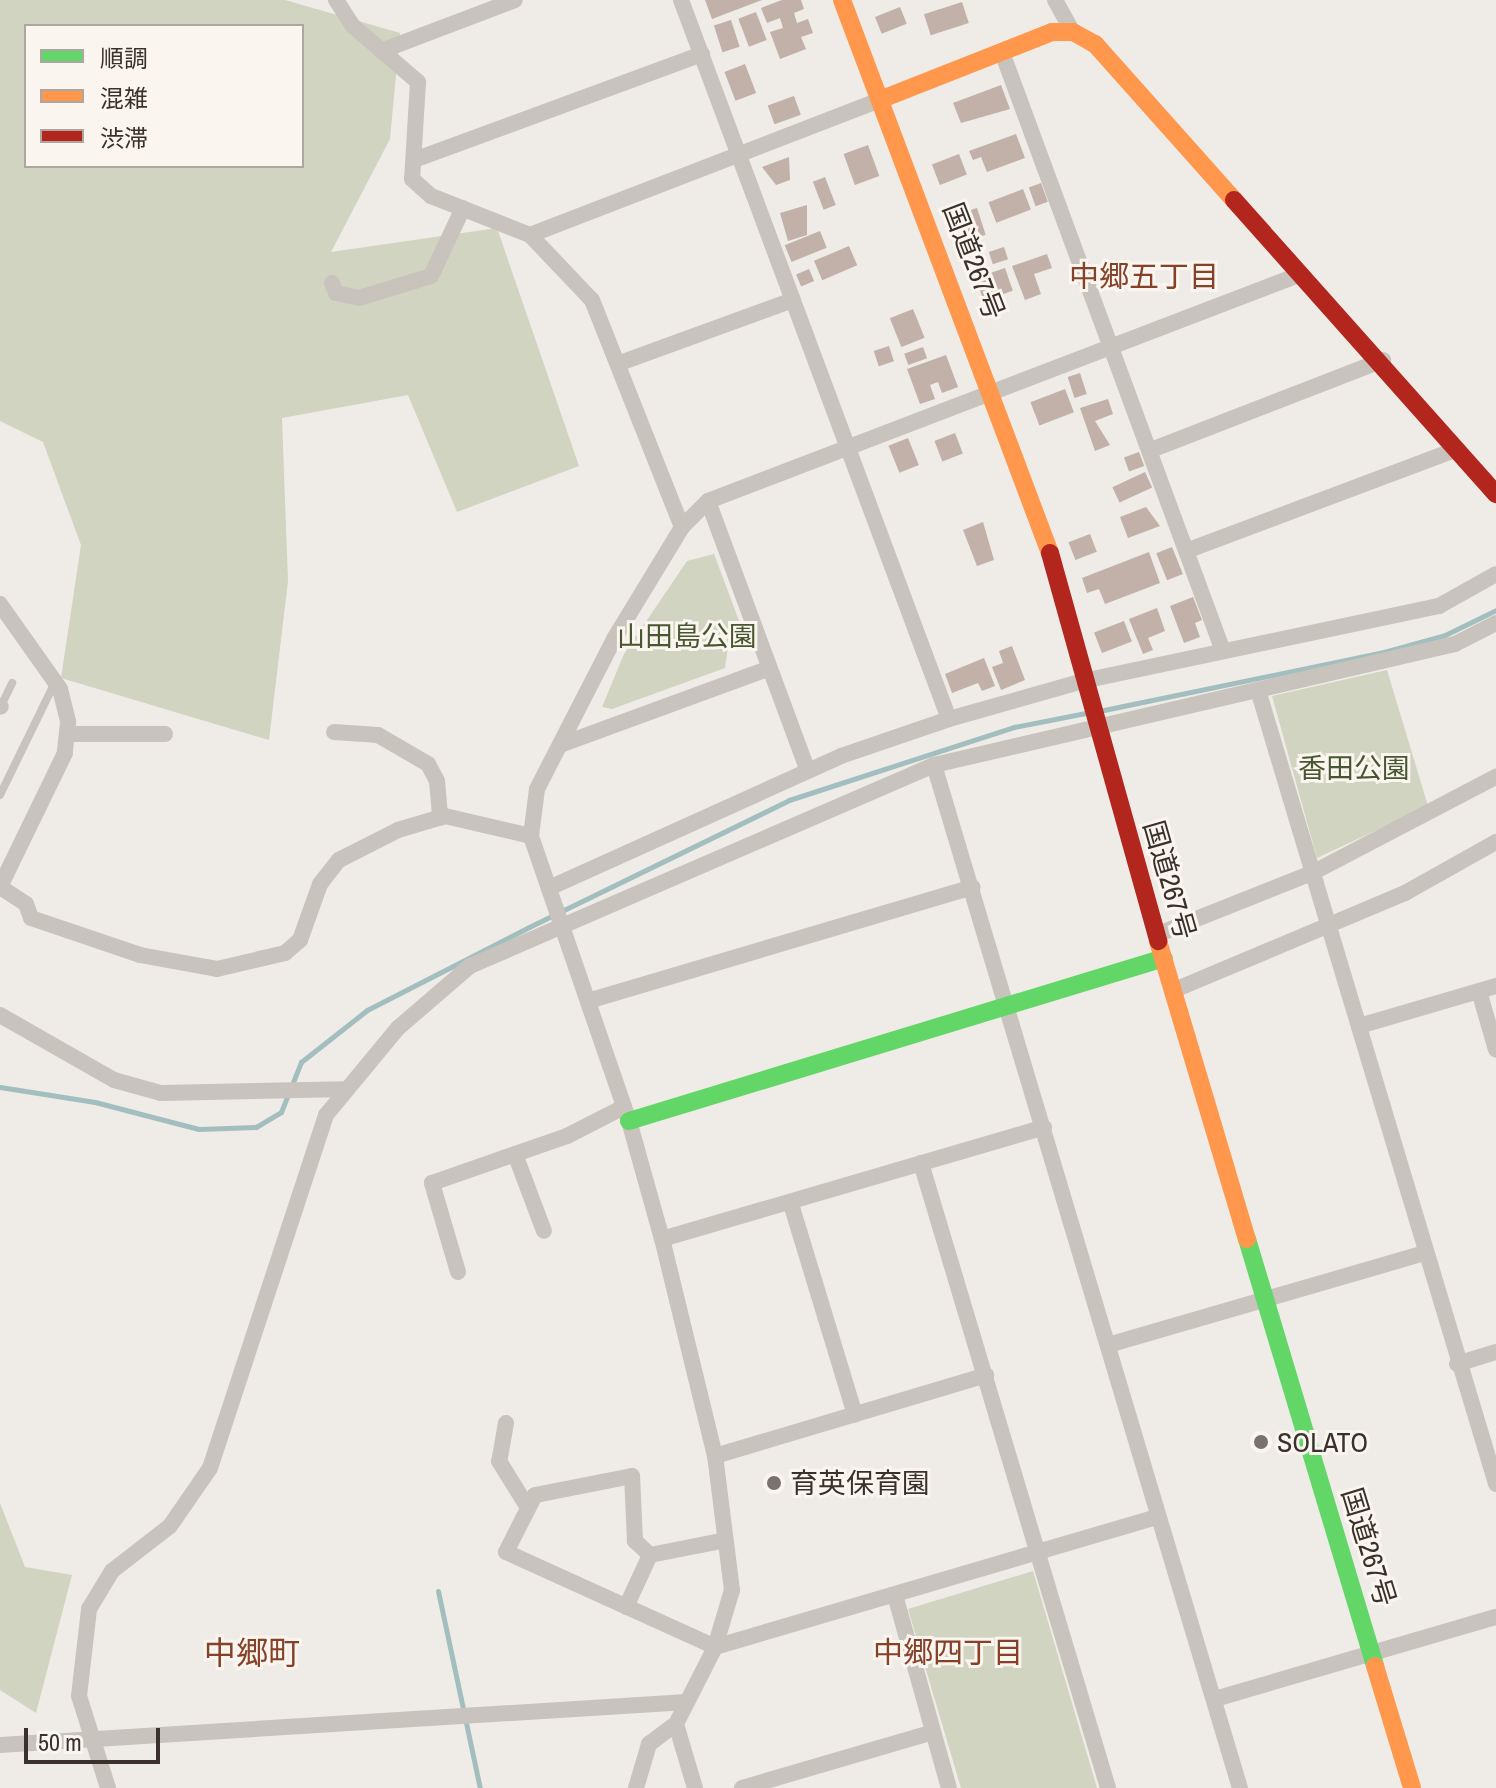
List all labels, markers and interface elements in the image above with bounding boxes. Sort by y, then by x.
legend [24,24,304,168]
text: 順調 [100,42,148,74]
text: 混雑 [100,82,148,114]
text: 渋滞 [100,122,148,154]
street label: 国道267号 [936,198,1012,324]
district label: 中郷五丁目 [1069,258,1219,294]
park label: 山田島公園 [617,619,757,653]
park label: 香田公園 [1298,751,1410,785]
street label: 国道267号 [1137,817,1203,943]
place label: SOLATO [1277,1425,1368,1459]
marker: SOLATO [1252,1433,1270,1451]
place label: 育英保育園 [790,1466,930,1500]
marker: 育英保育園 [765,1474,783,1492]
street label: 国道267号 [1335,1484,1403,1610]
district label: 中郷町 [204,1634,300,1672]
district label: 中郷四丁目 [873,1634,1023,1670]
scale bar [28,1712,164,1762]
text: 50 m [38,1726,82,1758]

